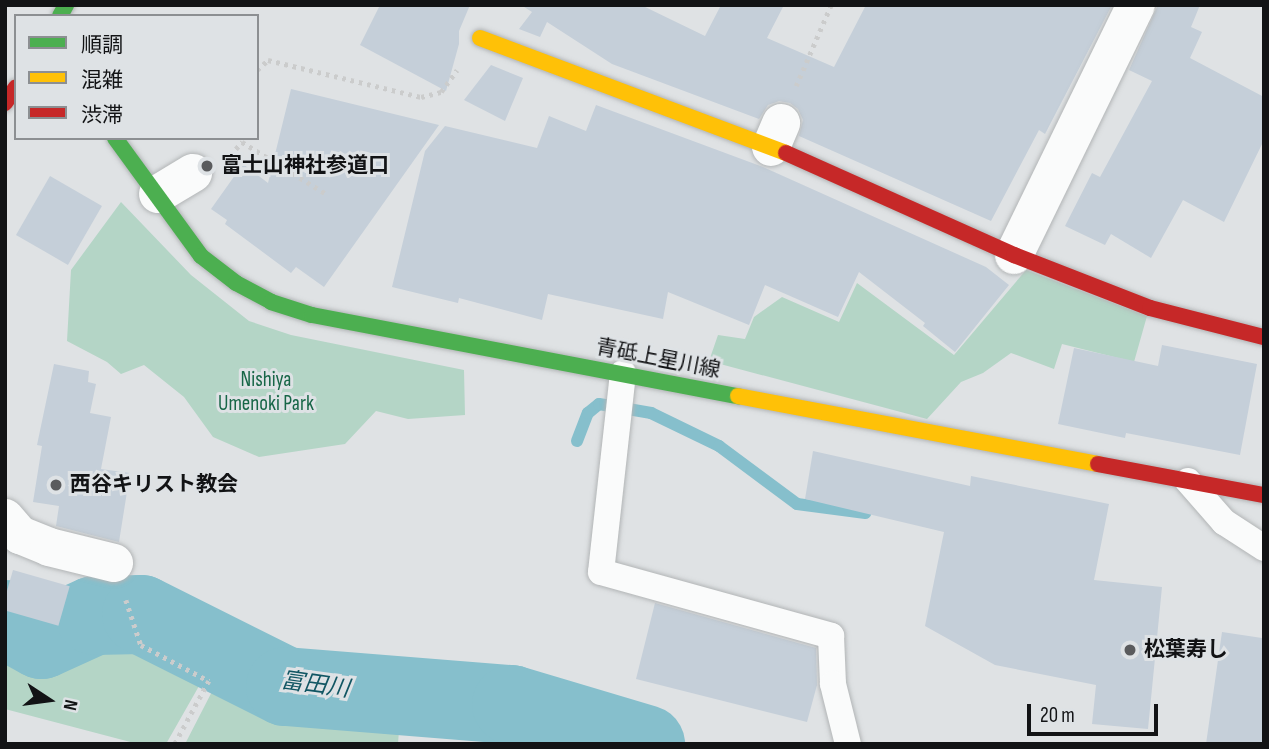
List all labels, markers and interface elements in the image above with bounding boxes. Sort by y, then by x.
legend [14,14,259,140]
text: 順調 [81,33,123,58]
text: 混雑 [81,68,123,93]
text: 渋滞 [81,103,123,128]
place label: 富士山神社参道口 [221,153,389,179]
marker: 富士山神社参道口 [199,158,215,174]
street label: 青砥上星川線 [594,335,722,383]
park label: Nishiya Umenoki Park [218,367,314,417]
place label: 西谷キリスト教会 [70,472,238,498]
marker: 西谷キリスト教会 [48,477,64,493]
place label: 松葉寿し [1144,637,1228,663]
marker: 松葉寿し [1122,642,1138,658]
north arrow [14,665,84,735]
water label: 富田川 [279,667,351,703]
scale bar [1031,690,1162,734]
text: N [58,697,82,712]
text: 20 m [1040,703,1075,728]

